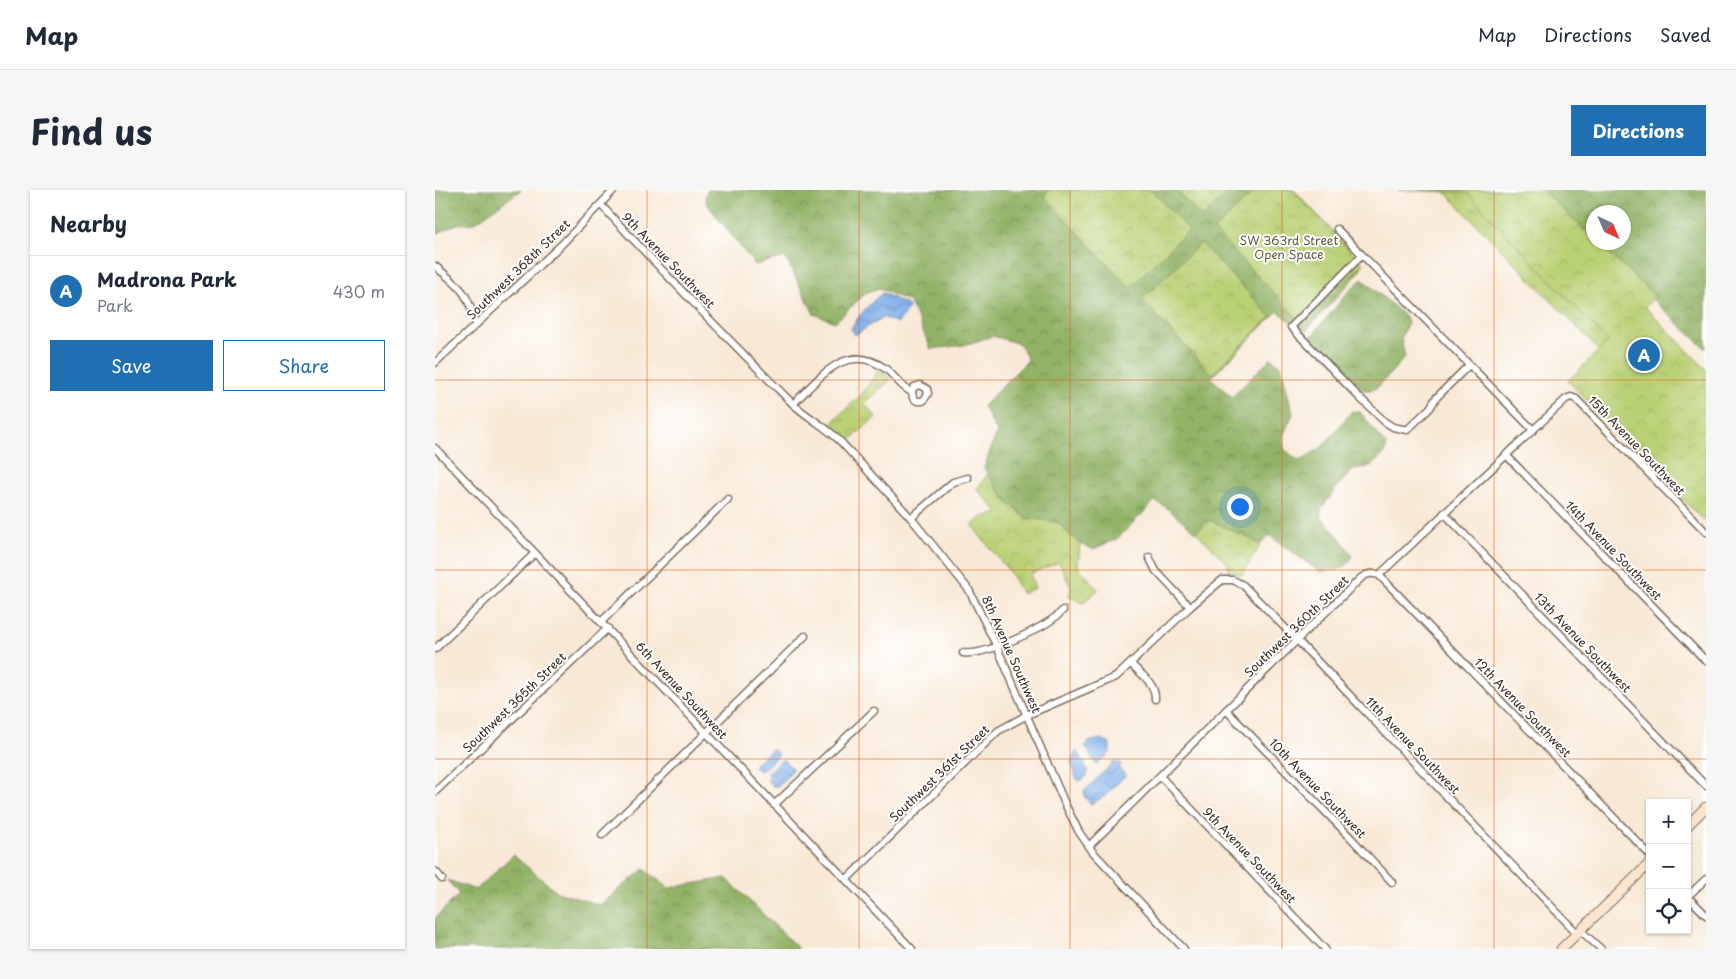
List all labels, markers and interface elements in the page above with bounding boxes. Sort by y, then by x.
text: Map [25,17,78,53]
text: Map [1478,21,1516,48]
text: Directions [1544,21,1632,48]
text: Saved [1660,21,1711,48]
text: Find us [30,104,152,157]
button: Directions [1571,105,1706,156]
north arrow [1586,205,1631,250]
text: Nearby [50,207,127,239]
street label: 9th Avenue Southwest [618,208,720,312]
street label: Southwest 368th Street [462,215,574,323]
park label: SW 363rd Street Open Space [1240,231,1339,263]
text: Madrona Park [97,265,237,293]
text: A [60,279,72,303]
text: 430 m [333,279,385,303]
text: Park [97,293,133,317]
pin: A [1628,336,1660,374]
button: Save [50,340,213,391]
button: Share [223,340,385,391]
street label: 15th Avenue Southwest [1584,391,1690,499]
your location [1227,494,1253,520]
street label: 14th Avenue Southwest [1562,496,1667,604]
street label: Southwest 360th Street [1240,571,1352,681]
street label: 13th Avenue Southwest [1530,588,1636,696]
street label: 8th Avenue Southwest [978,592,1046,716]
street label: 6th Avenue Southwest [632,637,732,743]
street label: Southwest 365th Street [458,648,570,756]
street label: 12th Avenue Southwest [1470,653,1576,761]
street label: 11th Avenue Southwest [1362,692,1465,798]
street label: Southwest 361st Street [885,720,993,826]
street label: 10th Avenue Southwest [1265,734,1371,842]
map controls [1646,799,1691,934]
button: + [1646,799,1691,844]
street label: 9th Avenue Southwest [1199,803,1301,907]
button: − [1646,844,1691,889]
button: locate [1646,889,1691,934]

